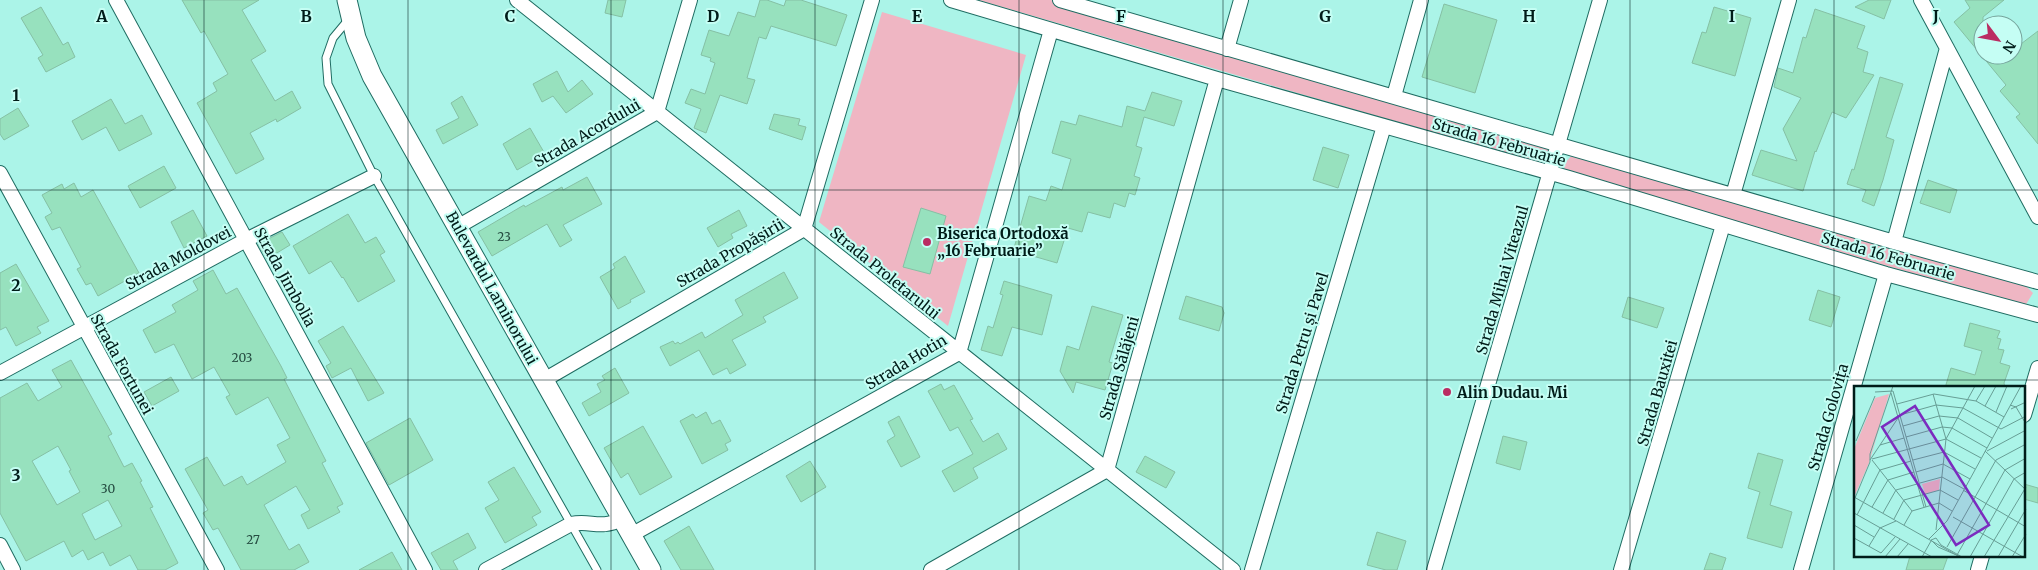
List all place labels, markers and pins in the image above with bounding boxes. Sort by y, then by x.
place label: Biserica Ortodoxă „16 Februarie” [937,224,1069,260]
marker: Biserica Ortodoxă „16 Februarie” [921,236,933,248]
place label: Alin Dudau. Mi [1456,383,1568,402]
marker: Alin Dudau. Mi [1441,386,1453,398]

